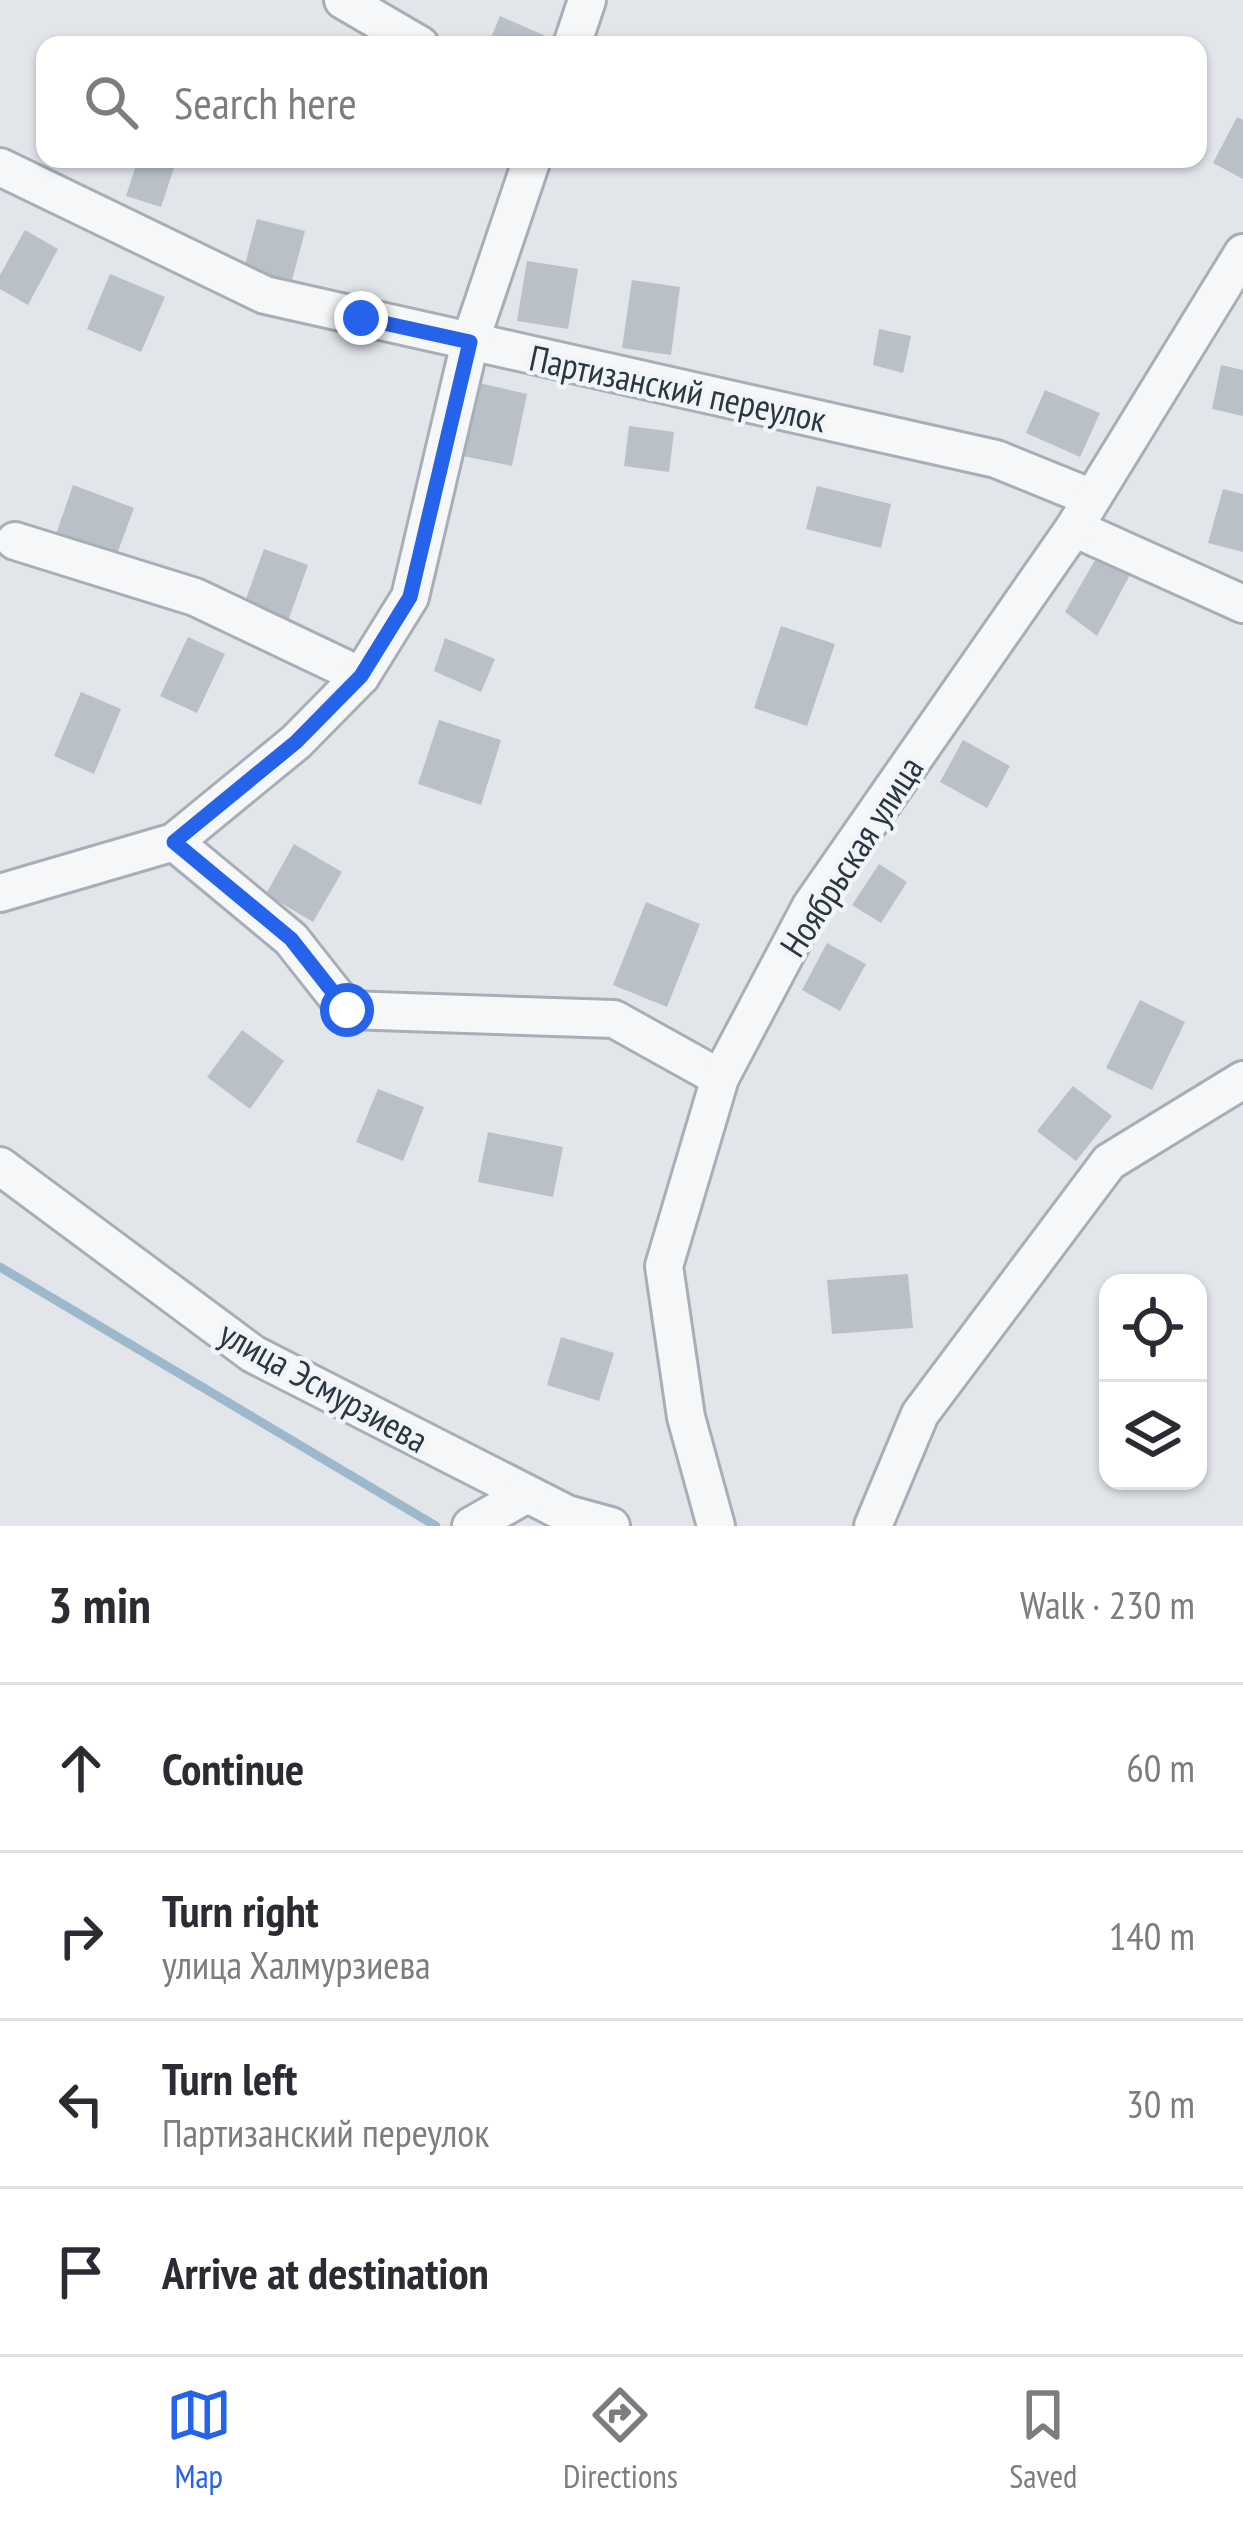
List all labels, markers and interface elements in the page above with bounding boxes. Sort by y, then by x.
search box [36,36,1207,168]
icon: search [78,69,144,135]
text: Search here [174,73,357,131]
route end [334,291,388,345]
street label: Партизанский переулок [525,334,831,442]
street label: Ноябрьская улица [769,747,933,965]
route start [320,983,374,1037]
map controls [1099,1274,1207,1490]
button: locate [1099,1274,1207,1382]
street label: улица Эсмурзиева [211,1309,437,1463]
button: layers [1099,1382,1207,1490]
text: 3 min [48,1571,151,1637]
text: Walk · 230 m [1020,1579,1195,1630]
icon: ahead [48,1735,114,1801]
text: Continue [162,1739,304,1797]
text: 60 m [1126,1742,1195,1793]
text: Turn right [162,1881,319,1939]
icon: right [48,1903,114,1969]
text: 140 m [1109,1910,1195,1961]
text: улица Халмурзиева [162,1939,431,1990]
text: Turn left [162,2049,297,2107]
icon: left [48,2071,114,2137]
text: 30 m [1126,2078,1195,2129]
text: Партизанский переулок [162,2107,489,2158]
icon: arrive [48,2239,114,2305]
text: Arrive at destination [162,2243,489,2301]
tab: Map [166,2382,232,2497]
tab: Directions [563,2382,678,2497]
tab: Saved [1009,2382,1077,2497]

